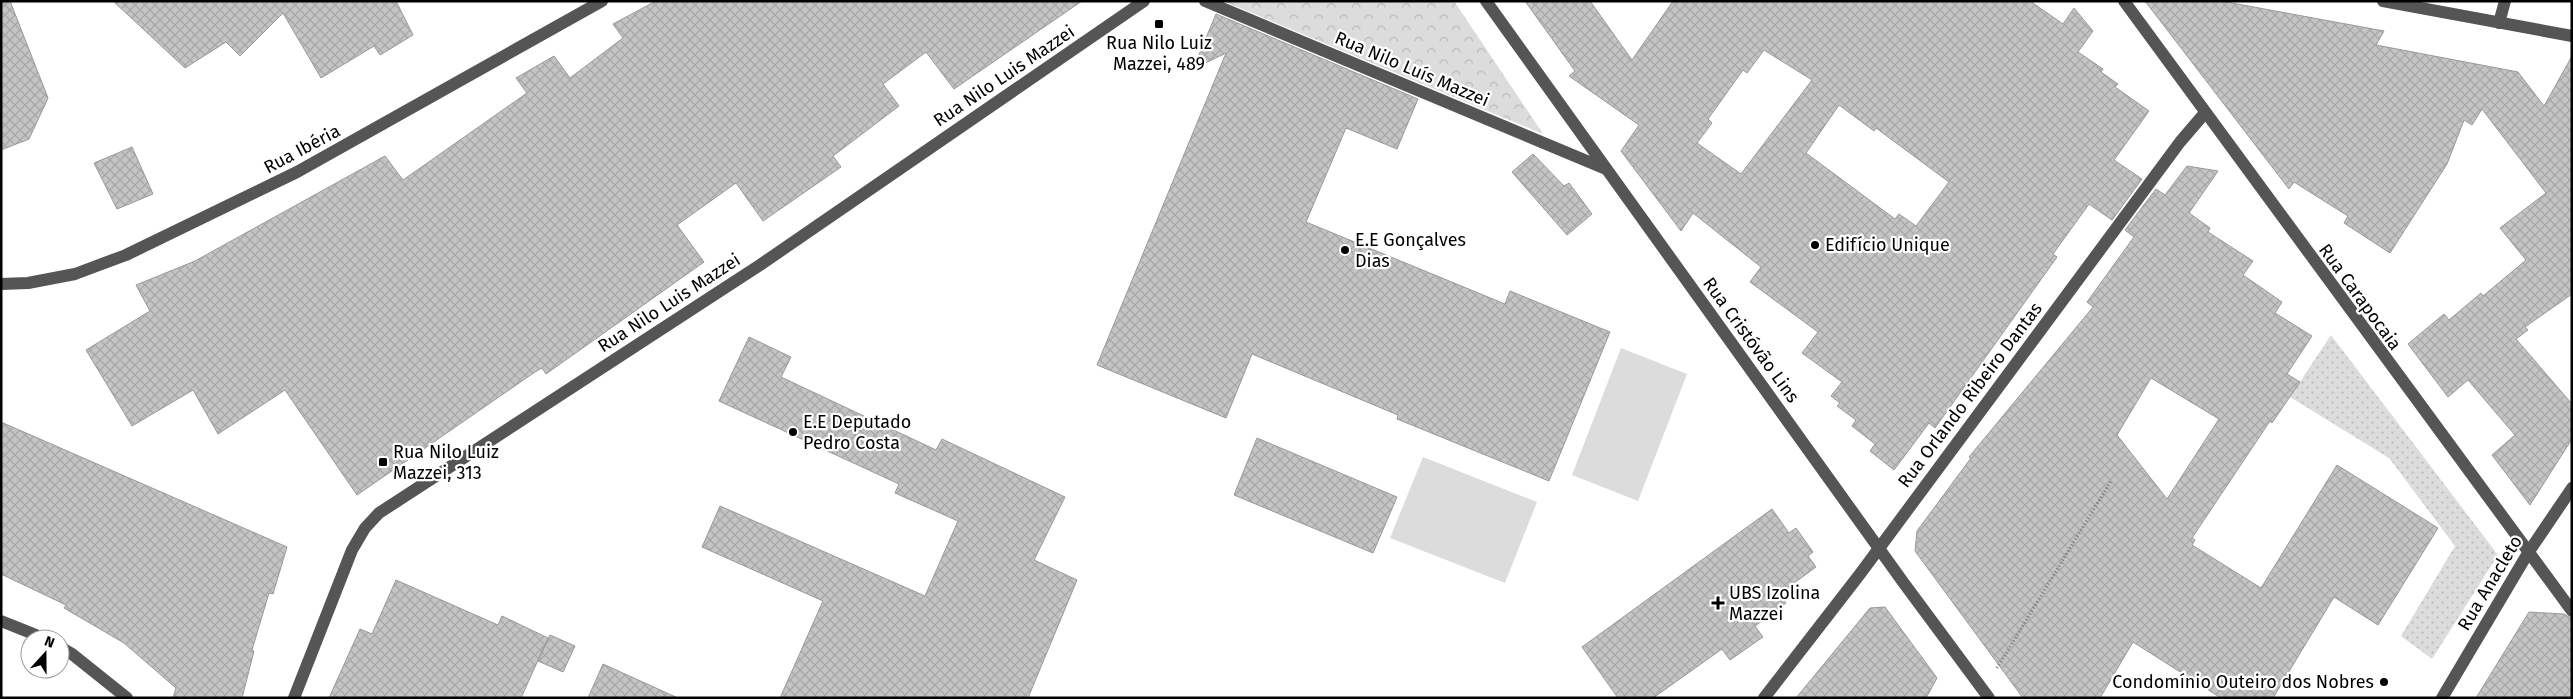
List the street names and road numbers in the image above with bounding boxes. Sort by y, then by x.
street label: Rua Nilo Luis Mazzei [929,21,1079,131]
street label: Rua Nilo Luís Mazzei [1332,27,1492,111]
street label: Rua Ibéria [260,120,344,178]
street label: Rua Carapocaia [2314,240,2406,354]
street label: Rua Nilo Luis Mazzei [594,249,744,357]
street label: Rua Cristóvão Lins [1698,273,1804,407]
street label: Rua Orlando Ribeiro Dantas [1893,298,2047,492]
street label: Rua Anacleto [2453,532,2527,634]

